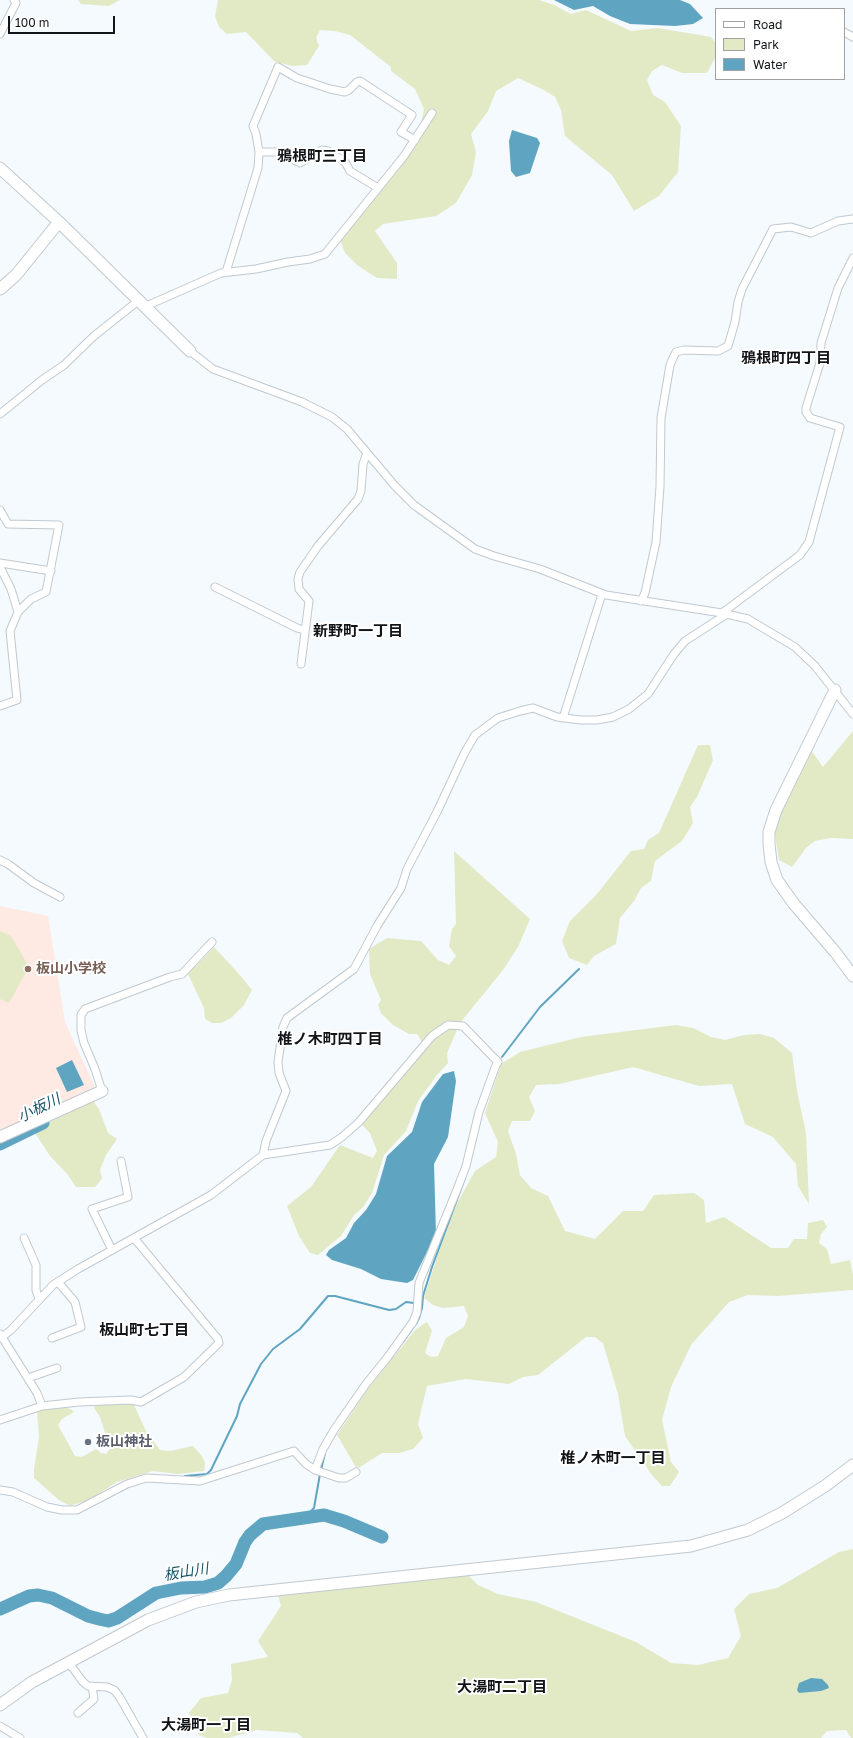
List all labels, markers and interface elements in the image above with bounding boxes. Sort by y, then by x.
scale bar [10,8,117,34]
legend [715,8,845,80]
text: 100 m [15,15,49,30]
text: Road [753,17,782,32]
text: Park [753,37,779,52]
text: Water [753,57,787,72]
district label: 鴉根町三丁目 [277,147,367,165]
district label: 鴉根町四丁目 [741,349,831,367]
district label: 新野町一丁目 [313,622,403,640]
place label: 板山小学校 [36,961,106,977]
marker: 板山小学校 [23,964,33,974]
district label: 椎ノ木町四丁目 [278,1030,382,1048]
water label: 小板川 [15,1090,63,1126]
district label: 板山町七丁目 [99,1321,189,1339]
place label: 板山神社 [96,1434,152,1450]
marker: 板山神社 [83,1437,93,1447]
district label: 椎ノ木町一丁目 [561,1449,665,1467]
water label: 板山川 [162,1560,210,1584]
district label: 大湯町二丁目 [457,1678,547,1696]
district label: 大湯町一丁目 [161,1716,251,1734]

